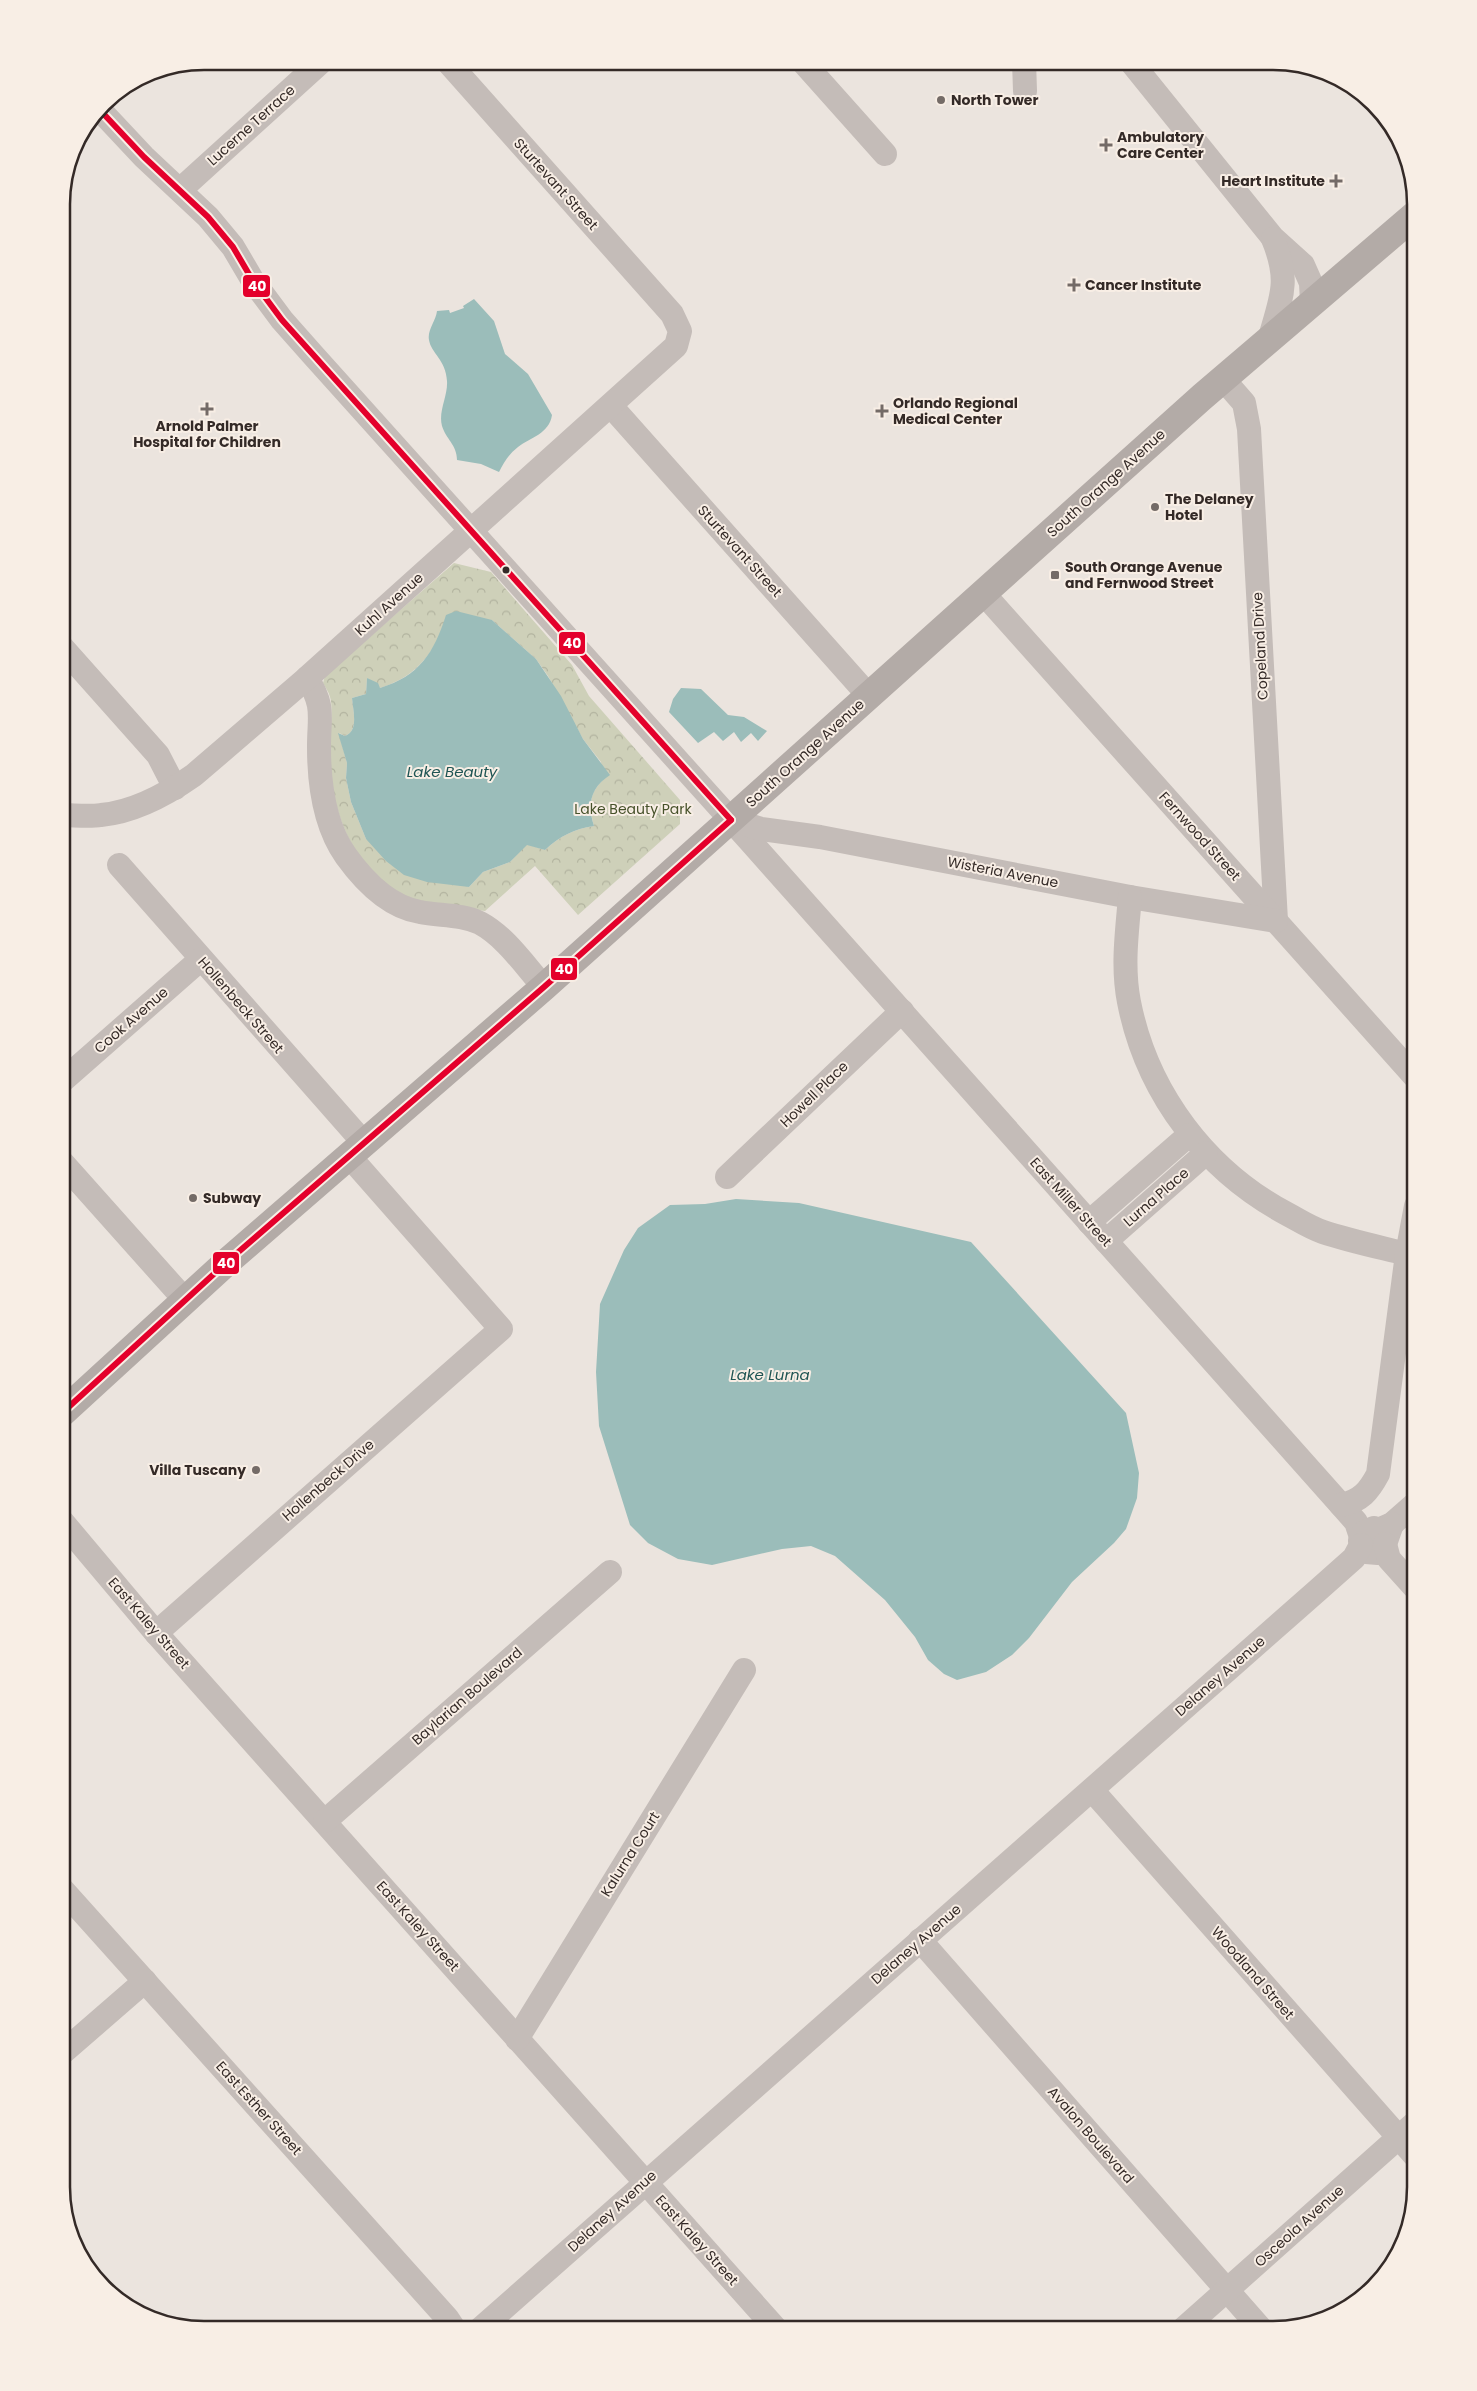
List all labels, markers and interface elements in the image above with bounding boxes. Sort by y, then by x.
street label: Lucerne Terrace [203,80,300,170]
place label: North Tower [951,90,1038,110]
marker: North Tower [935,94,947,106]
place label: Ambulatory Care Center [1117,127,1204,163]
street label: Sturtevant Street [509,134,603,234]
marker: Ambulatory Care Center [1099,138,1113,152]
place label: Heart Institute [1221,171,1325,191]
marker: Heart Institute [1329,174,1343,188]
line badge: 40 [242,274,271,298]
place label: Cancer Institute [1085,275,1202,295]
text: 40 [248,276,266,296]
marker: Cancer Institute [1067,278,1081,292]
place label: Orlando Regional Medical Center [893,393,1018,429]
marker: Arnold Palmer Hospital for Children [200,402,214,416]
marker: Orlando Regional Medical Center [875,404,889,418]
place label: Arnold Palmer Hospital for Children [133,416,281,452]
street label: South Orange Avenue [1042,424,1170,542]
place label: The Delaney Hotel [1165,489,1254,525]
street label: Sturtevant Street [693,501,787,601]
marker: The Delaney Hotel [1149,501,1161,513]
place label: South Orange Avenue and Fernwood Street [1065,557,1223,593]
unlabelled marker [501,565,511,575]
street label: Kuhl Avenue [350,568,428,640]
marker: South Orange Avenue and Fernwood Street [1049,569,1061,581]
street label: Copeland Drive [1247,591,1273,700]
line badge: 40 [558,631,586,655]
text: 40 [563,633,581,653]
street label: South Orange Avenue [741,694,869,812]
water label: Lake Beauty [407,761,498,782]
street label: Fernwood Street [1155,787,1245,885]
park label: Lake Beauty Park [574,799,693,819]
street label: Wisteria Avenue [946,851,1060,893]
street label: Hollenbeck Street [194,952,288,1058]
line badge: 40 [550,957,578,981]
text: 40 [555,959,573,979]
street label: Cook Avenue [90,982,173,1058]
street label: Howell Place [776,1056,853,1132]
street label: East Miller Street [1025,1153,1117,1251]
street label: Lurna Place [1119,1163,1193,1231]
place label: Subway [203,1188,261,1208]
marker: Subway [187,1192,199,1204]
line badge: 40 [212,1251,240,1275]
text: 40 [217,1253,235,1273]
water label: Lake Lurna [730,1364,810,1385]
street label: Hollenbeck Drive [278,1434,379,1526]
place label: Villa Tuscany [149,1460,246,1480]
marker: Villa Tuscany [250,1464,262,1476]
street label: East Kaley Street [104,1573,194,1673]
street label: Delaney Avenue [1171,1631,1270,1721]
street label: Baylarian Boulevard [407,1642,527,1750]
street label: Kalurna Court [596,1808,664,1900]
street label: East Kaley Street [372,1876,464,1976]
street label: Delaney Avenue [867,1899,966,1989]
street label: Woodland Street [1207,1922,1299,2024]
street label: East Esther Street [211,2057,307,2159]
street label: Avalon Boulevard [1043,2082,1139,2188]
street label: Delaney Avenue [563,2165,661,2256]
street label: Osceola Avenue [1250,2180,1348,2271]
street label: East Kaley Street [651,2190,743,2290]

